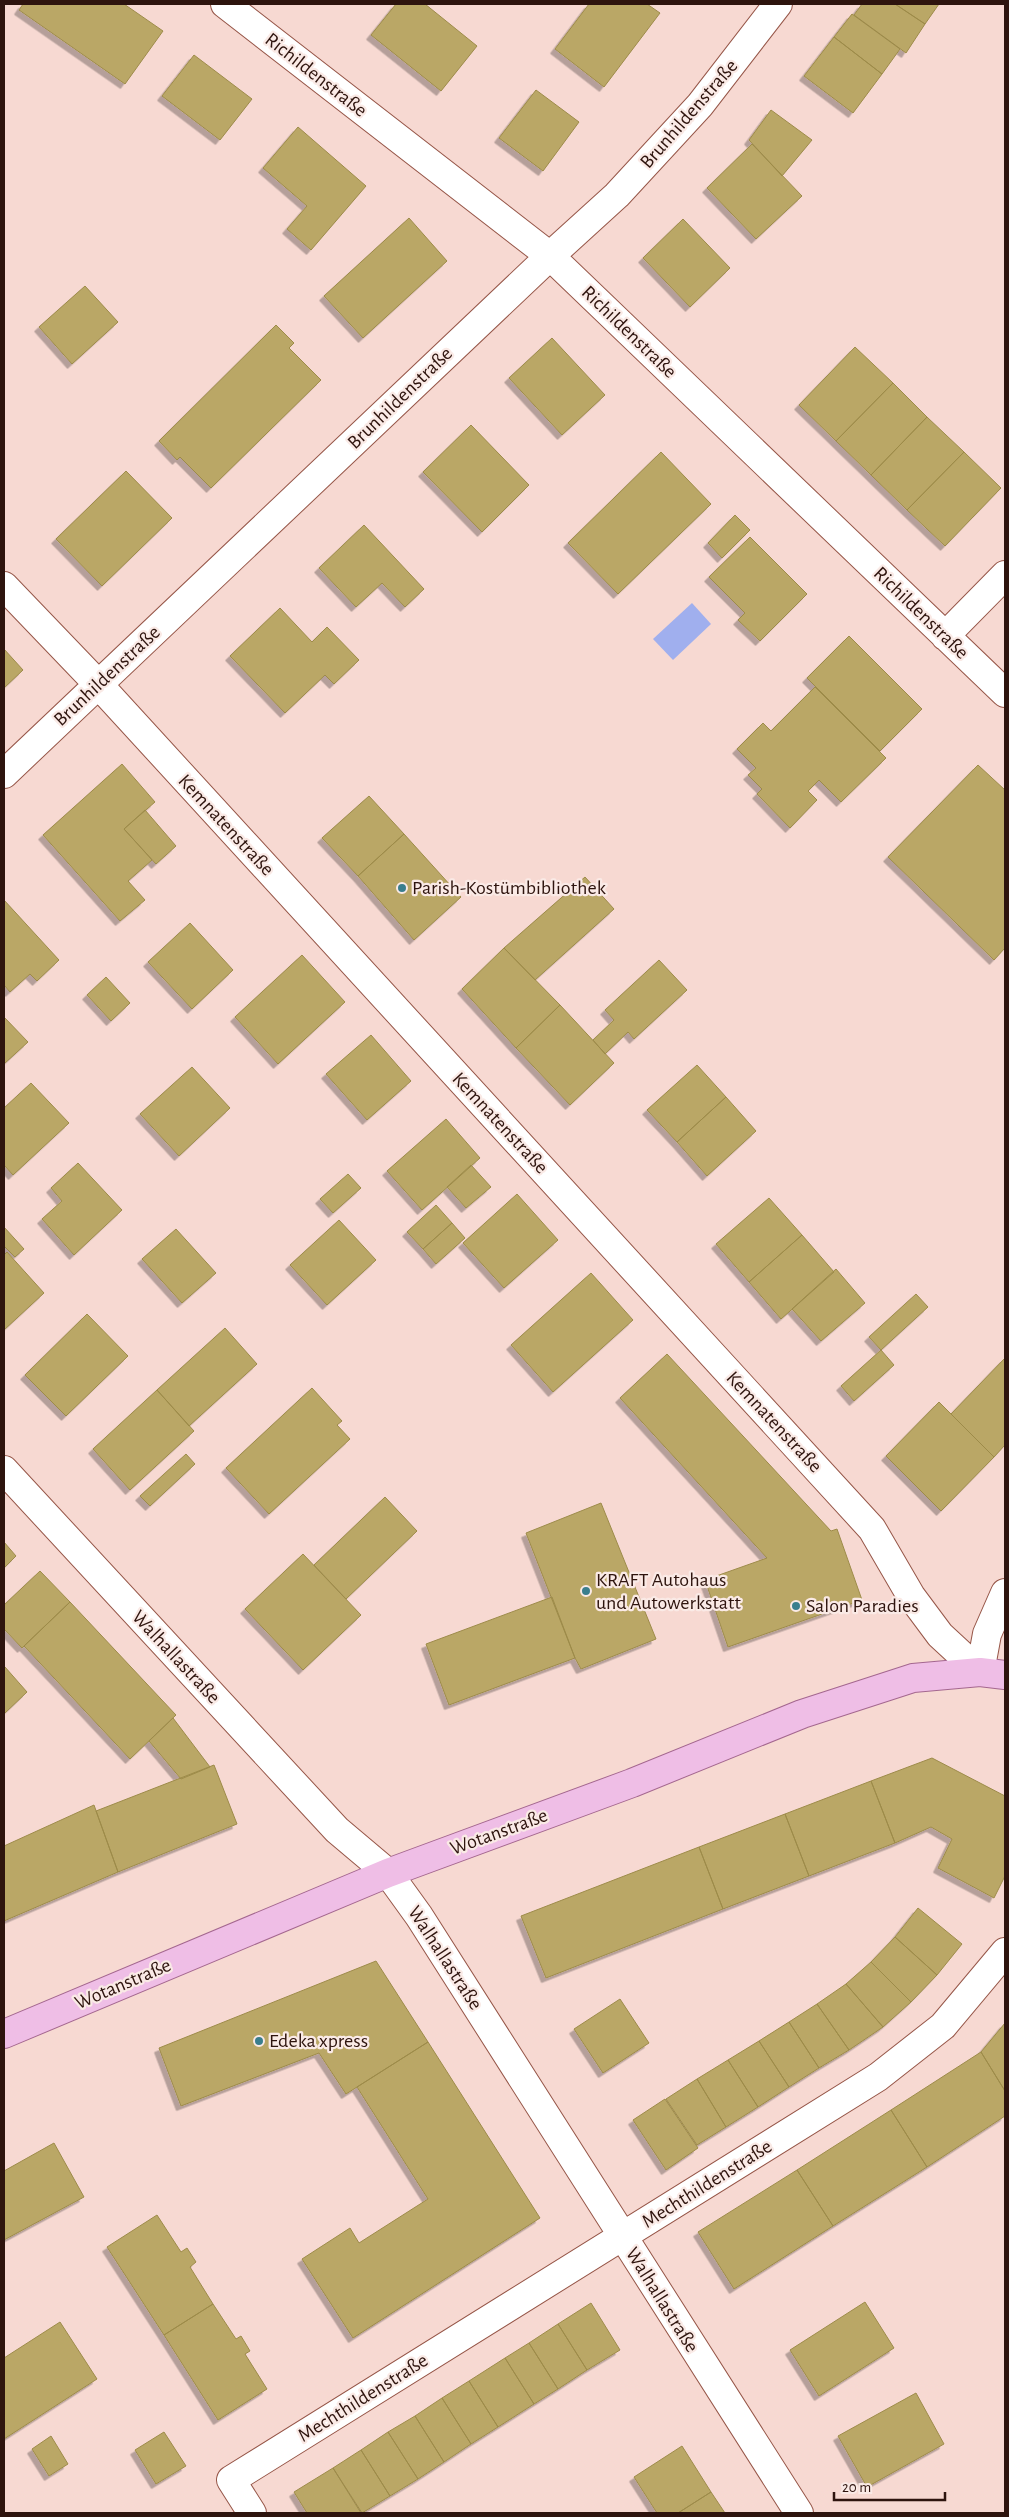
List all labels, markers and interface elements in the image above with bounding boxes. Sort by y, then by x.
street label: Richildenstraße [261,29,371,121]
street label: Brunhildenstraße [637,56,741,172]
street label: Richildenstraße [578,282,680,382]
street label: Brunhildenstraße [344,343,456,453]
street label: Richildenstraße [870,563,972,663]
street label: Brunhildenstraße [50,622,164,730]
street label: Kemnatenstraße [174,771,278,879]
place label: Parish-Kostümbibliothek [412,878,606,898]
marker: Parish-Kostümbibliothek [396,882,408,894]
street label: Kemnatenstraße [448,1069,552,1177]
street label: Kemnatenstraße [722,1368,826,1476]
place label: KRAFT Autohaus und Autowerkstatt [596,1570,741,1613]
marker: KRAFT Autohaus und Autowerkstatt [580,1585,592,1597]
place label: Salon Paradies [806,1596,919,1616]
marker: Salon Paradies [790,1600,802,1612]
street label: Walhallastraße [128,1607,224,1707]
street label: Wotanstraße [448,1805,550,1859]
street label: Walhallastraße [404,1903,486,2013]
street label: Wotanstraße [72,1955,174,2013]
place label: Edeka xpress [269,2031,368,2051]
marker: Edeka xpress [253,2035,265,2047]
street label: Mechthildenstraße [639,2136,775,2232]
street label: Walhallastraße [622,2244,702,2356]
street label: Mechthildenstraße [295,2350,431,2446]
scale bar [834,2470,945,2502]
text: 20 m [842,2480,871,2495]

